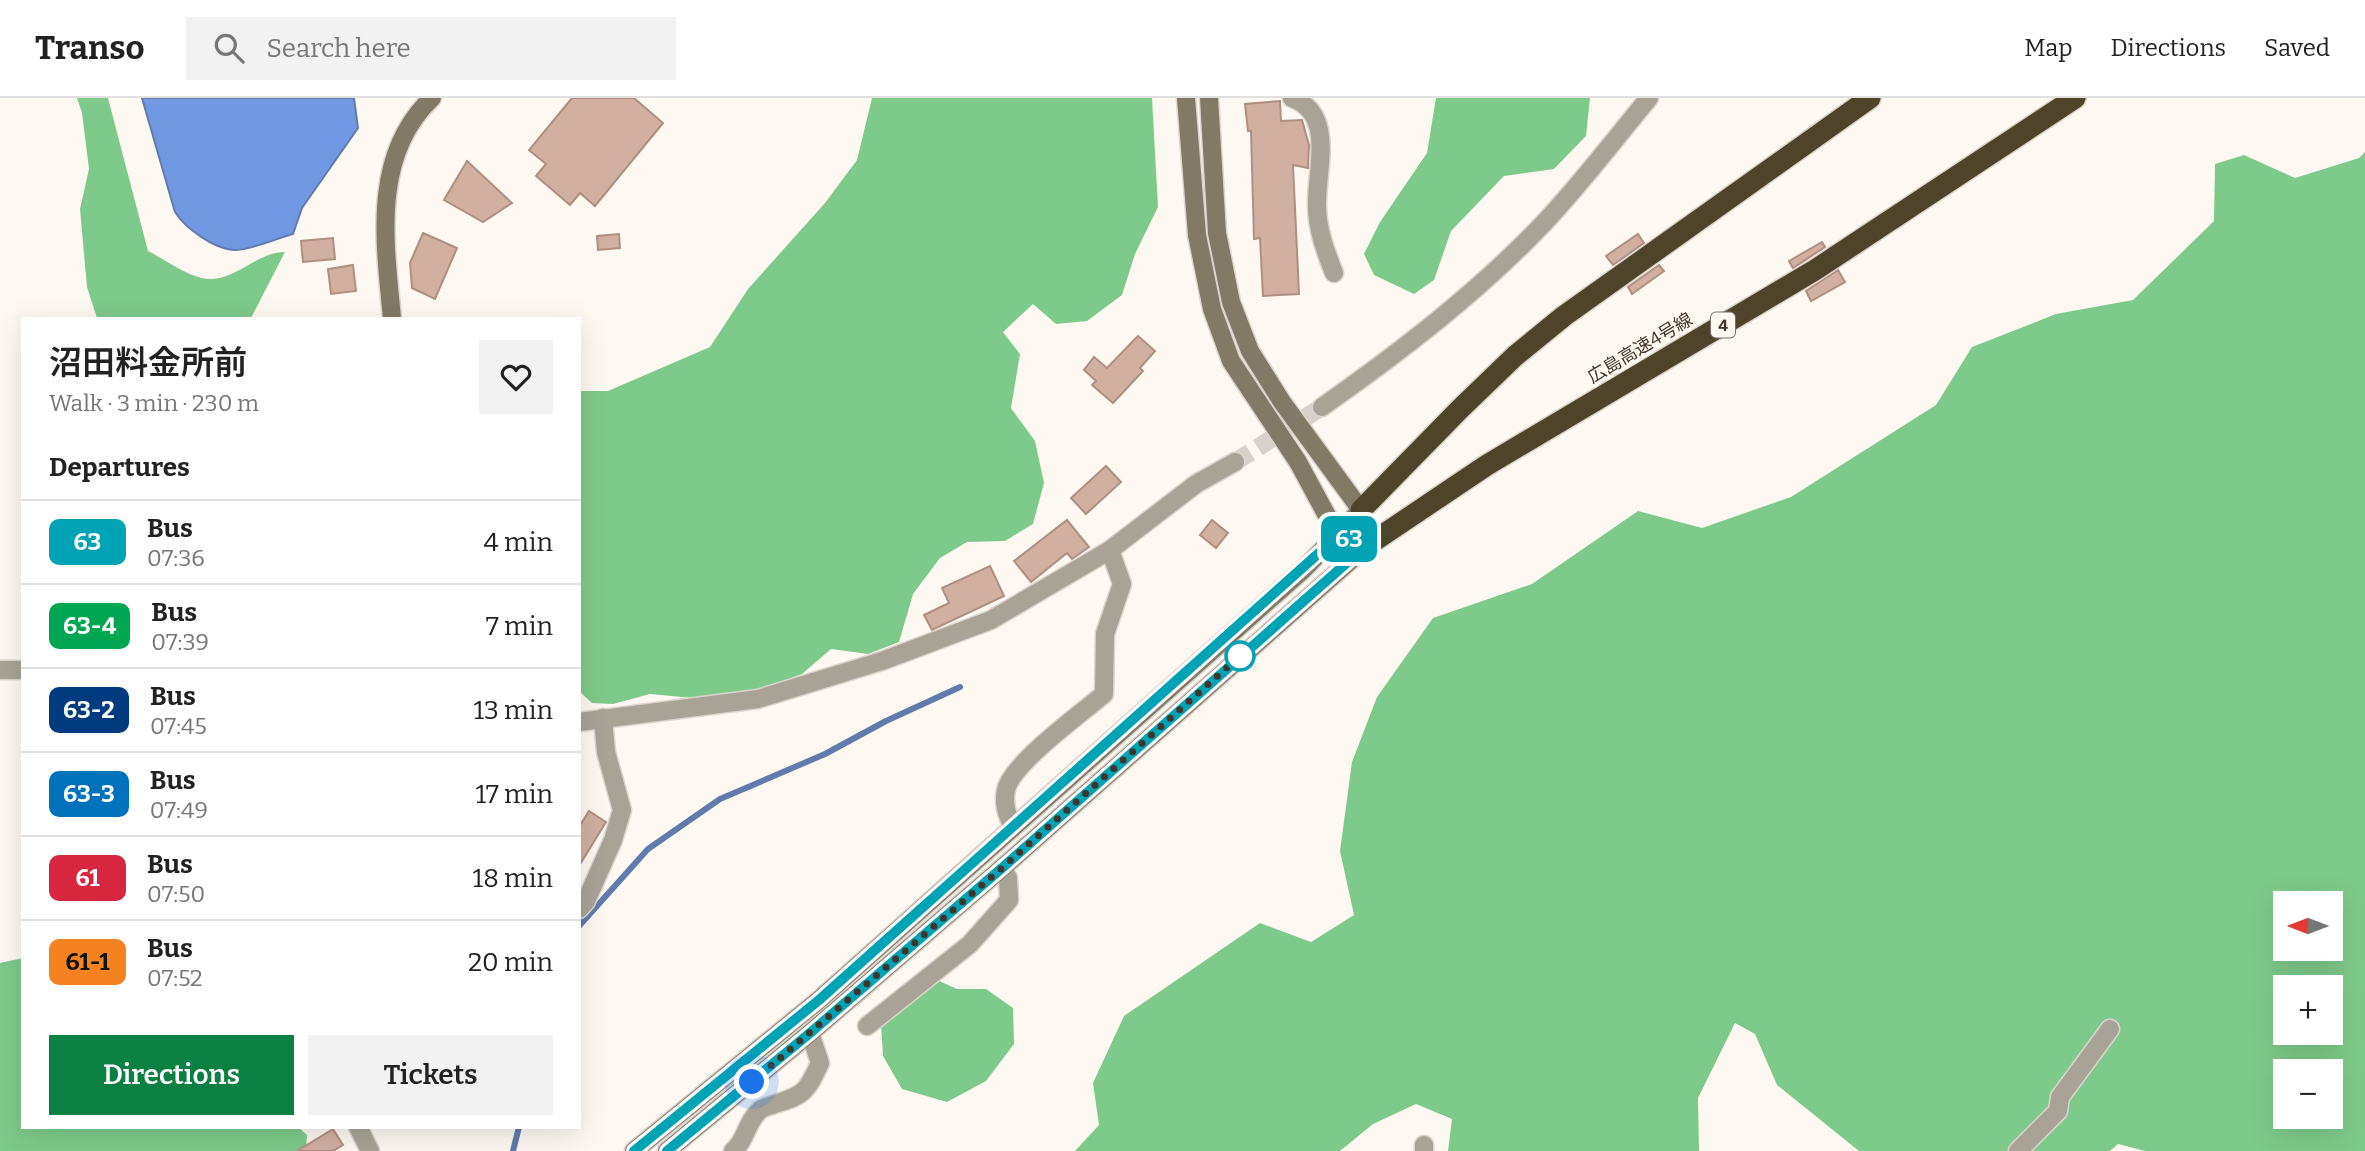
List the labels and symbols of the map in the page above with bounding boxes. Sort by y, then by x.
street label: 広島高速4号線 [1584,308,1696,388]
road number: 4 [1711,313,1735,338]
line badge: 63 [1318,516,1380,562]
unlabelled marker [1225,641,1255,671]
north arrow [2273,891,2343,961]
your location [734,1064,769,1099]

